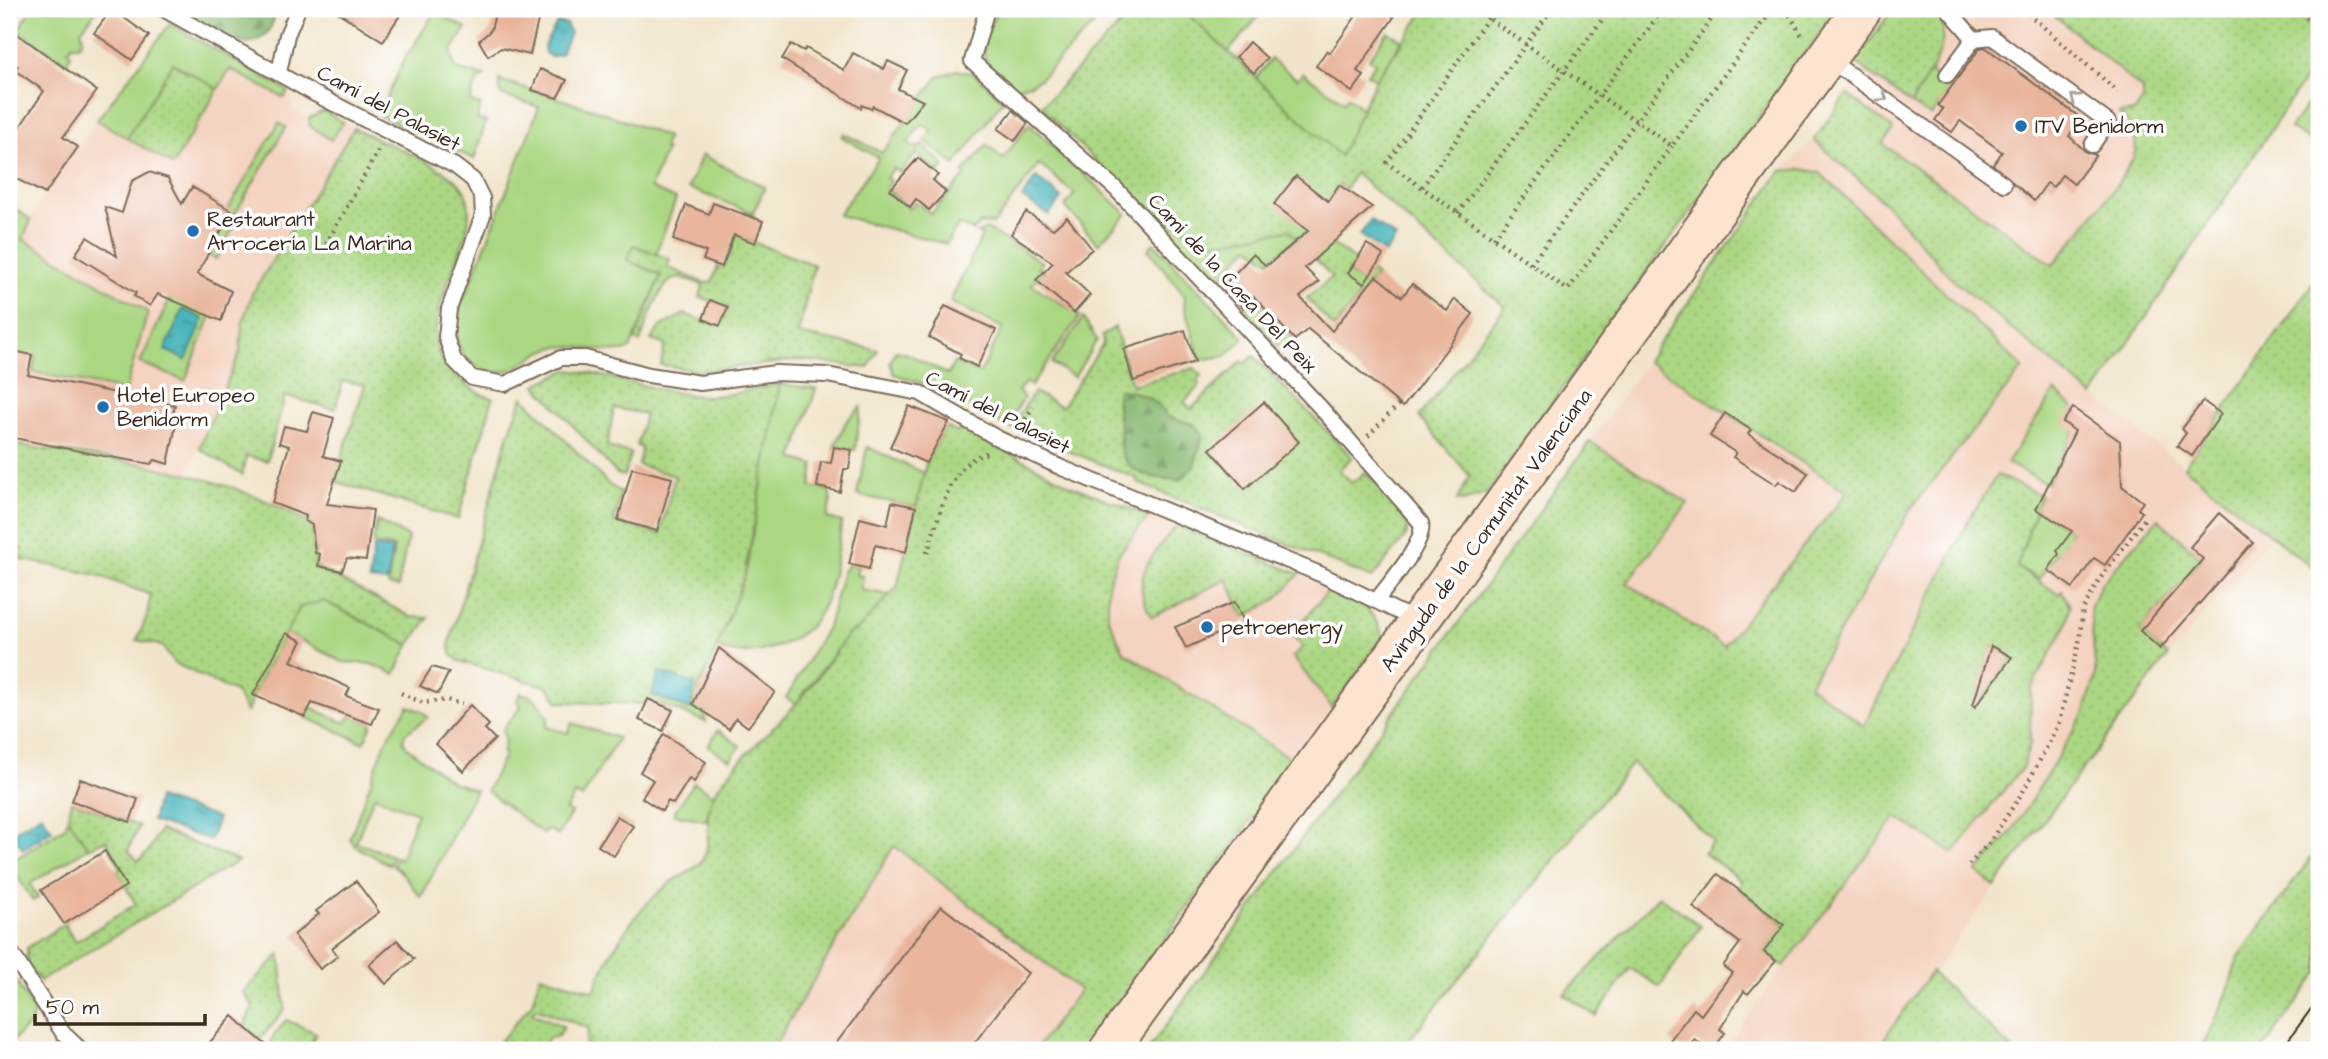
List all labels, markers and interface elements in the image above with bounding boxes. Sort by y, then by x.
street label: Camí del Palasiet [312,58,466,159]
one-way arrow [1875,89,1888,101]
one-way arrow [2071,94,2083,107]
place label: ITV Benidorm [2035,112,2164,141]
marker: ITV Benidorm [2013,118,2029,134]
street label: Camí de la Casa Del Peix [1142,187,1324,380]
place label: Restaurant Arrocería La Marina [207,205,412,258]
marker: Restaurant Arrocería La Marina [185,223,201,239]
street label: Camí del Palasiet [920,363,1076,462]
place label: Hotel Europeo Benidorm [117,381,255,434]
street label: Avinguda de la Comunitat Valenciana [1374,383,1601,679]
marker: Hotel Europeo Benidorm [95,399,111,415]
place label: petroenergy [1221,613,1344,644]
marker: petroenergy [1199,619,1215,635]
scale bar [35,982,205,1026]
text: 50 m [46,993,100,1022]

